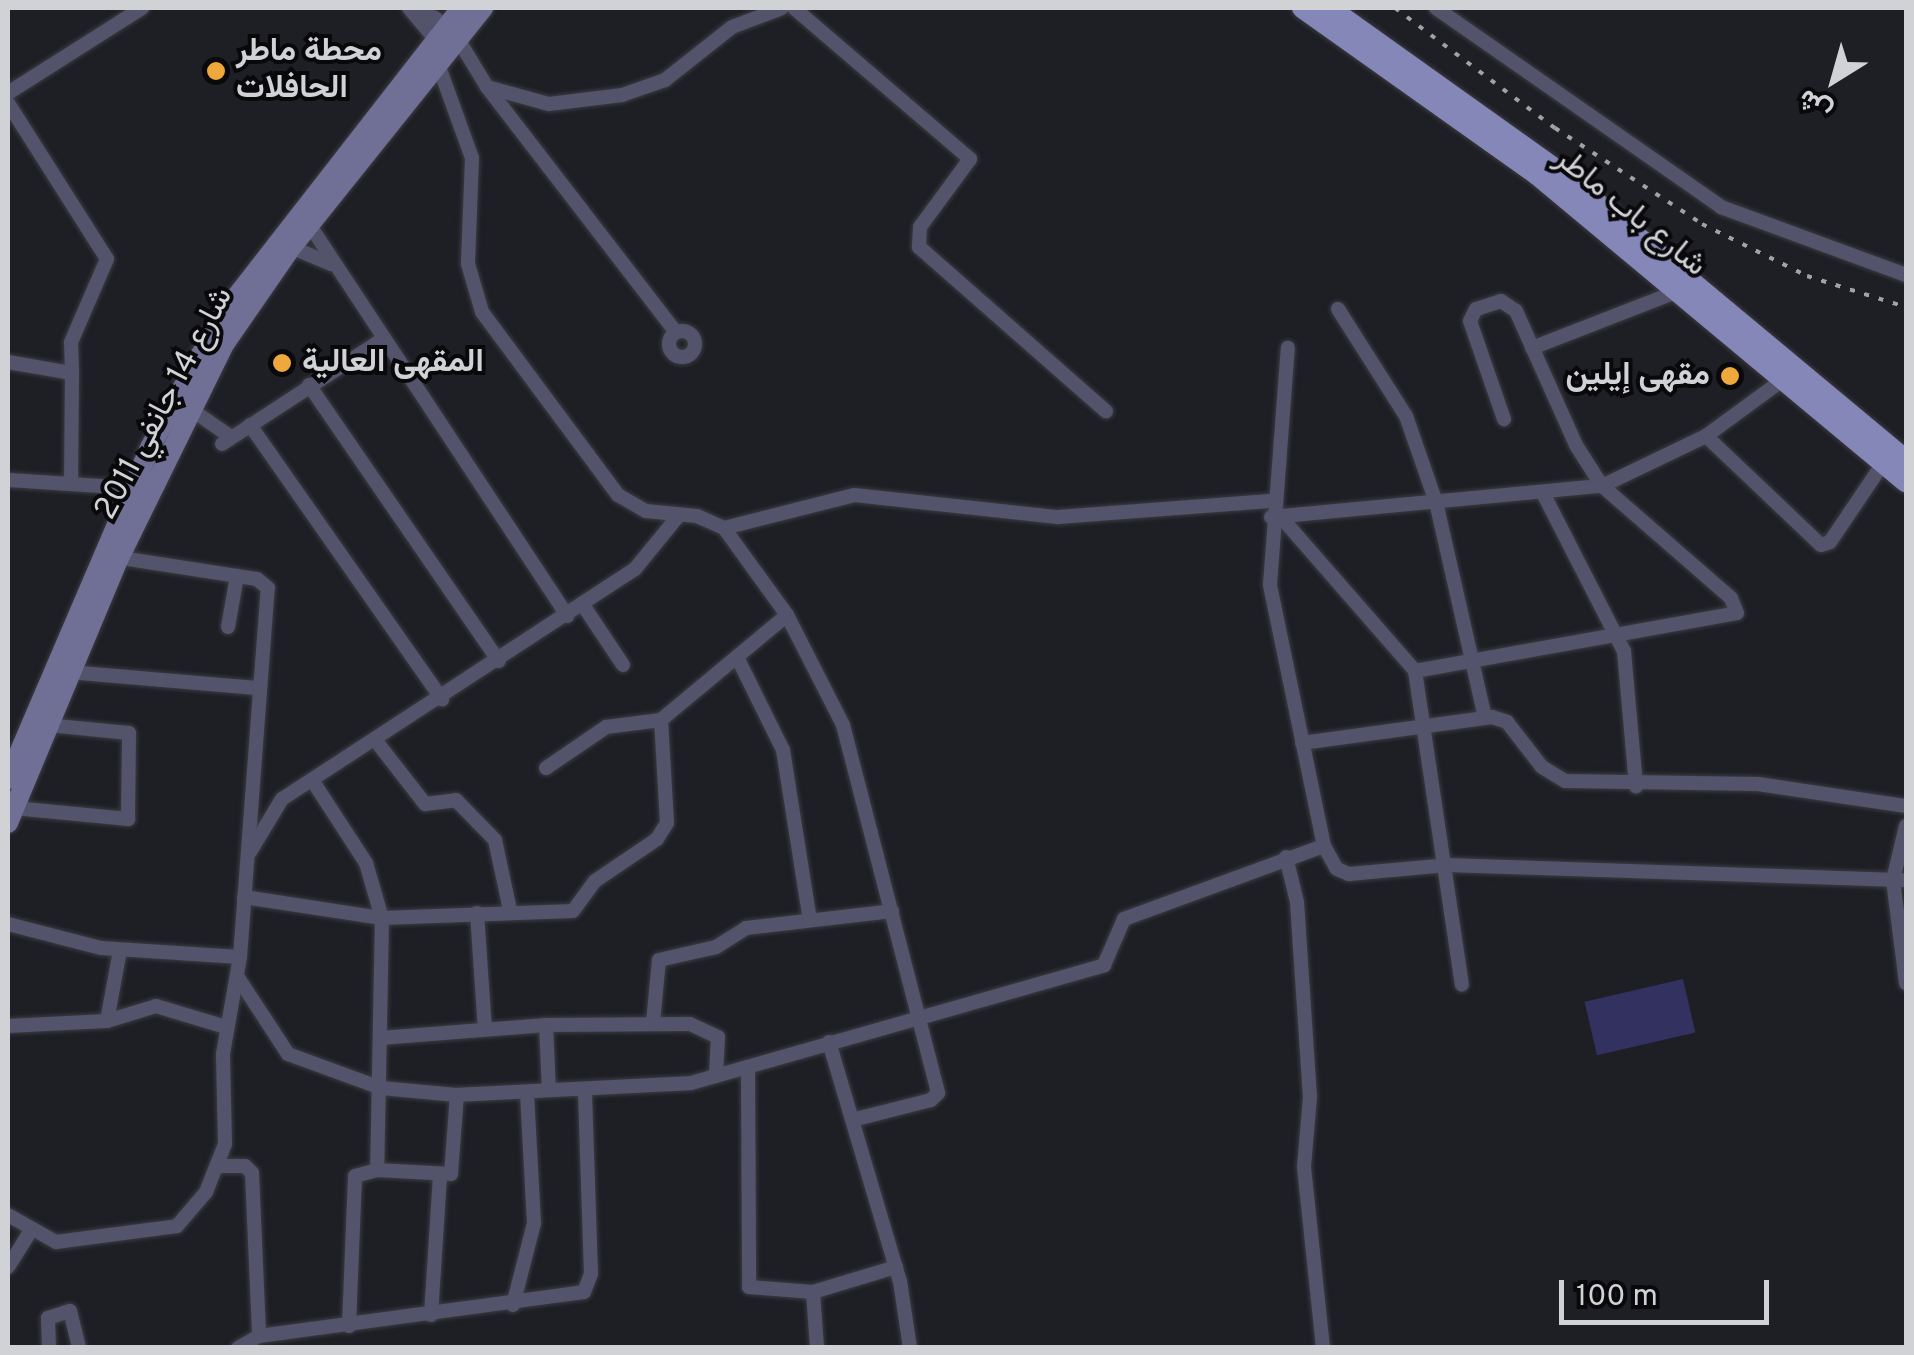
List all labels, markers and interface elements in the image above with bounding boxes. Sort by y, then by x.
north arrow [1784,30,1884,130]
place label: محطة ماطر الحافلات [236,34,382,109]
marker: محطة ماطر الحافلات [205,60,227,82]
text: ش [1792,79,1840,128]
street label: شارع باب ماطر [1546,140,1714,286]
street label: شارع 14 جانفي 2011 [88,281,242,527]
place label: المقهى العالية [302,344,484,382]
marker: المقهى العالية [271,352,293,374]
place label: مقهى إيلين [1566,357,1710,395]
marker: مقهى إيلين [1719,365,1741,387]
scale bar [1564,1260,1774,1322]
text: 100 m [1576,1279,1658,1316]

